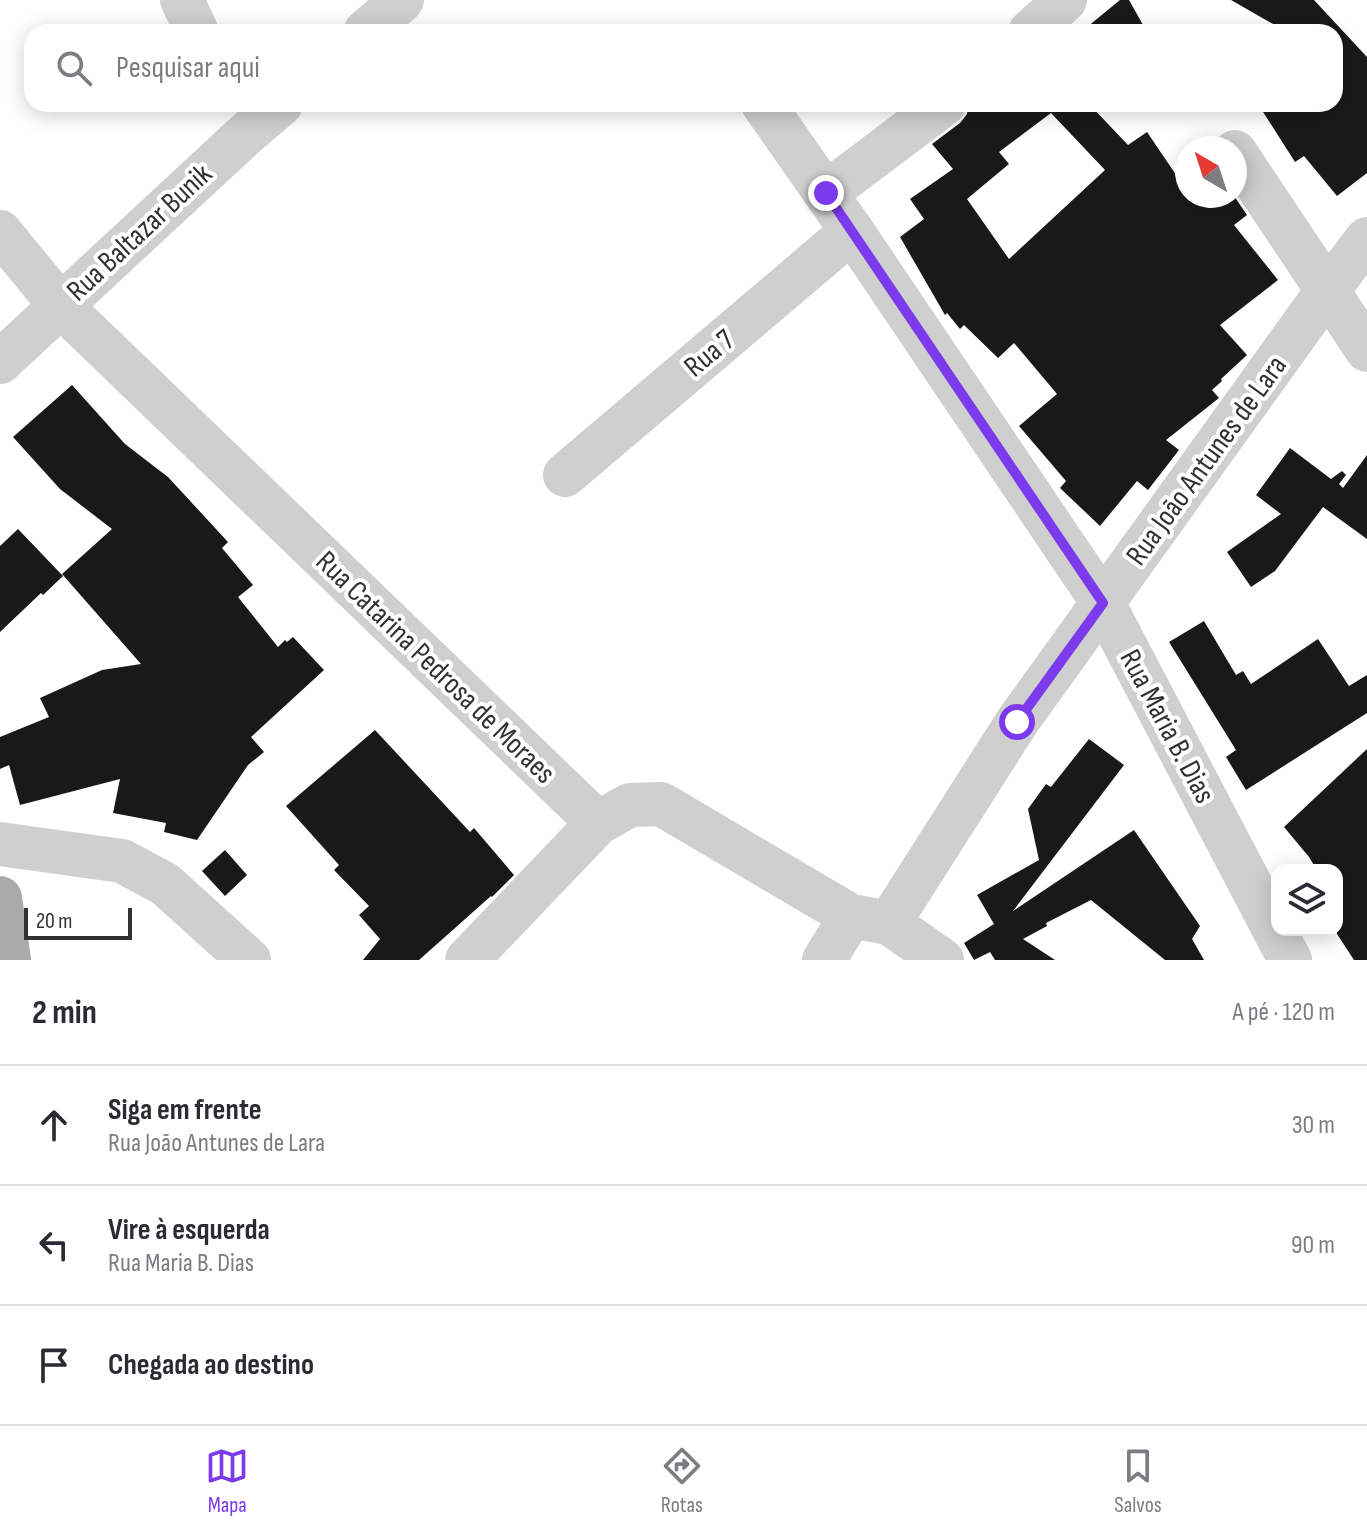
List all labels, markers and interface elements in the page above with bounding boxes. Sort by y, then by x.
search box [24,24,1343,112]
icon: search [52,46,96,90]
text: Pesquisar aqui [116,50,260,86]
north arrow [1175,136,1247,208]
street label: Rua Baltazar Bunik [60,156,220,309]
route end [808,175,844,211]
street label: Rua 7 [677,322,742,385]
street label: Rua João Antunes de Lara [1119,349,1295,572]
street label: Rua Catarina Pedrosa de Moraes [308,544,563,792]
street label: Rua Maria B. Dias [1112,644,1223,809]
route start [999,704,1035,740]
map controls [1271,864,1343,936]
button: layers [1271,864,1343,936]
scale bar [24,904,132,940]
text: 20 m [36,908,73,935]
text: 2 min [32,992,97,1033]
text: A pé · 120 m [1233,997,1335,1028]
text: Siga em frente [108,1092,261,1128]
icon: ahead [32,1103,76,1147]
text: 30 m [1292,1110,1335,1141]
text: Rua João Antunes de Lara [108,1128,325,1159]
text: Vire à esquerda [108,1212,270,1248]
icon: left [32,1223,76,1267]
text: 90 m [1291,1230,1335,1261]
text: Rua Maria B. Dias [108,1248,254,1279]
icon: arrive [32,1343,76,1387]
text: Chegada ao destino [108,1347,314,1383]
tab: Mapa [205,1444,249,1519]
tab: Rotas [660,1444,704,1519]
tab: Salvos [1114,1444,1162,1519]

